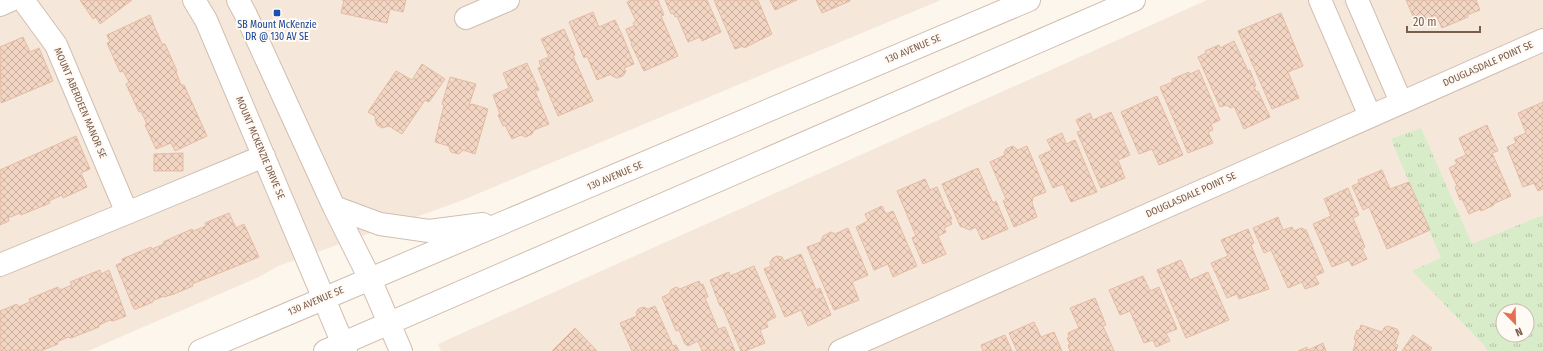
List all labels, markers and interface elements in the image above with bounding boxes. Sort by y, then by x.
marker: SB Mount McKenzie DR @ 130 AV SE [272,8,282,18]
scale bar [1407,8,1480,34]
text: 20 m [1413,15,1437,29]
place label: SB Mount McKenzie DR @ 130 AV SE [237,19,317,43]
street label: 130 AVENUE SE [883,32,943,66]
street label: DOUGLASDALE POINT SE [1441,39,1535,89]
street label: MOUNT ABERDEEN MANOR SE [51,46,109,160]
street label: MOUNT MCKENZIE DRIVE SE [233,95,287,201]
street label: 130 AVENUE SE [585,159,645,193]
street label: DOUGLASDALE POINT SE [1144,170,1238,220]
street label: 130 AVENUE SE [286,284,346,318]
north arrow [1495,303,1535,343]
text: N [1513,324,1524,339]

